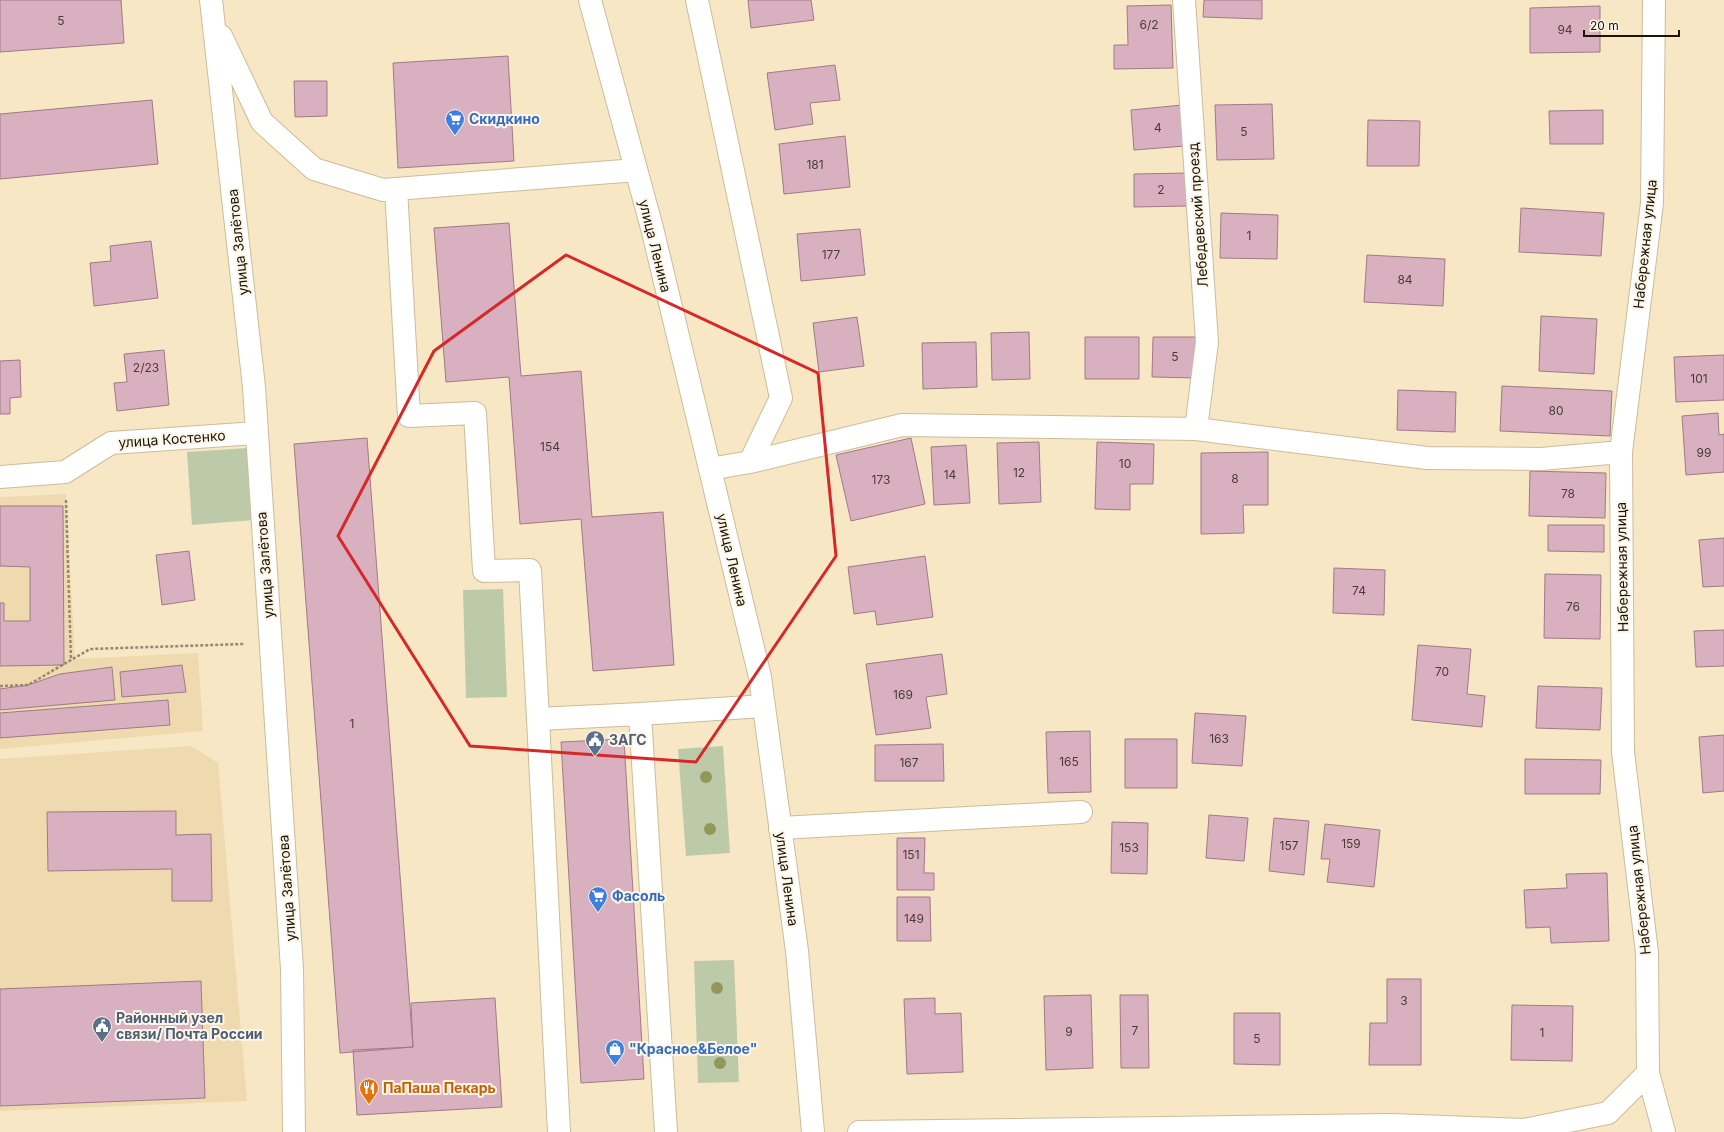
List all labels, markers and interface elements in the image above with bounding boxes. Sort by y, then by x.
scale bar [1584,12,1679,38]
house number: 5 [57,13,65,28]
house number: 6/2 [1139,17,1159,32]
text: 20 m [1590,18,1619,33]
house number: 94 [1557,22,1573,37]
supermarket icon: Скидкино [444,108,466,136]
place label: Скидкино [469,110,540,127]
house number: 4 [1154,120,1162,135]
house number: 5 [1240,124,1248,139]
street label: Лебедевский проезд [1184,142,1211,288]
house number: 181 [806,157,824,172]
street label: Набережная улица [1629,178,1660,310]
house number: 2 [1157,182,1165,197]
street label: улица Залётова [223,188,252,296]
street label: улица Ленина [636,198,675,294]
house number: 1 [1247,228,1251,243]
house number: 177 [822,247,841,262]
house number: 84 [1397,272,1413,287]
house number: 5 [1171,349,1179,364]
house number: 2/23 [133,360,159,375]
house number: 101 [1690,371,1708,386]
house number: 80 [1549,403,1564,418]
street label: улица Костенко [118,426,226,451]
house number: 154 [540,439,560,454]
house number: 99 [1697,445,1711,460]
house number: 10 [1119,456,1131,471]
house number: 12 [1013,465,1025,480]
house number: 14 [944,467,957,482]
house number: 8 [1231,471,1239,486]
house number: 173 [872,472,890,487]
house number: 78 [1561,486,1575,501]
street label: Набережная улица [1612,502,1631,632]
street label: улица Залётова [252,511,277,619]
street label: улица Ленина [714,512,751,608]
house number: 74 [1352,583,1366,598]
house number: 76 [1566,599,1580,614]
house number: 70 [1435,664,1449,679]
house number: 169 [893,687,913,702]
house number: 1 [350,716,354,731]
public building icon: ЗАГС [584,729,606,757]
place label: ЗАГС [609,731,647,748]
house number: 163 [1209,731,1229,746]
house number: 165 [1059,754,1079,769]
house number: 167 [899,755,919,770]
street label: Набережная улица [1623,824,1654,956]
street label: улица Ленина [772,831,803,927]
street label: улица Залётова [274,834,299,942]
house number: 159 [1341,836,1361,851]
house number: 157 [1280,838,1299,853]
house number: 153 [1119,840,1139,855]
house number: 151 [902,847,920,862]
supermarket icon: Фасоль [587,885,609,913]
place label: Фасоль [612,887,665,904]
house number: 149 [904,911,924,926]
house number: 3 [1400,993,1408,1008]
place label: Районный узел связи/ Почта России [116,1009,263,1042]
public building icon: Районный узел связи/ Почта России [91,1015,113,1043]
house number: 7 [1132,1023,1139,1038]
house number: 9 [1065,1024,1073,1039]
house number: 1 [1540,1025,1544,1040]
house number: 5 [1253,1031,1261,1046]
shop icon: "Красное&Белое" [604,1038,626,1066]
place label: "Красное&Белое" [629,1040,757,1057]
restaurant icon: ПаПаша Пекарь [358,1077,380,1105]
place label: ПаПаша Пекарь [383,1079,496,1096]

